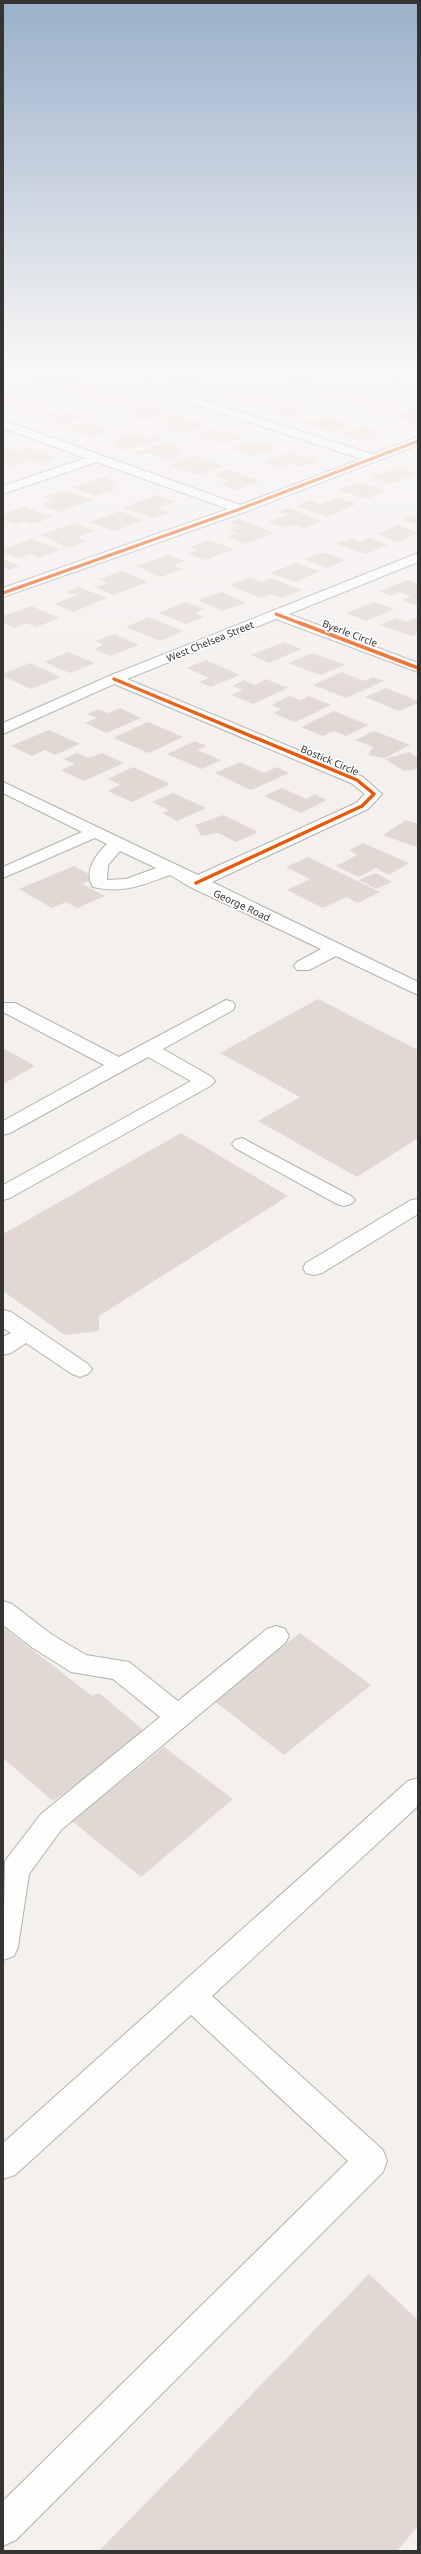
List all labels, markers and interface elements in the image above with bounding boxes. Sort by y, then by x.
street label: Byerle Circle [320,616,380,650]
street label: West Chelsea Street [164,617,256,665]
street label: Bostick Circle [299,741,362,779]
street label: George Road [211,886,273,924]

